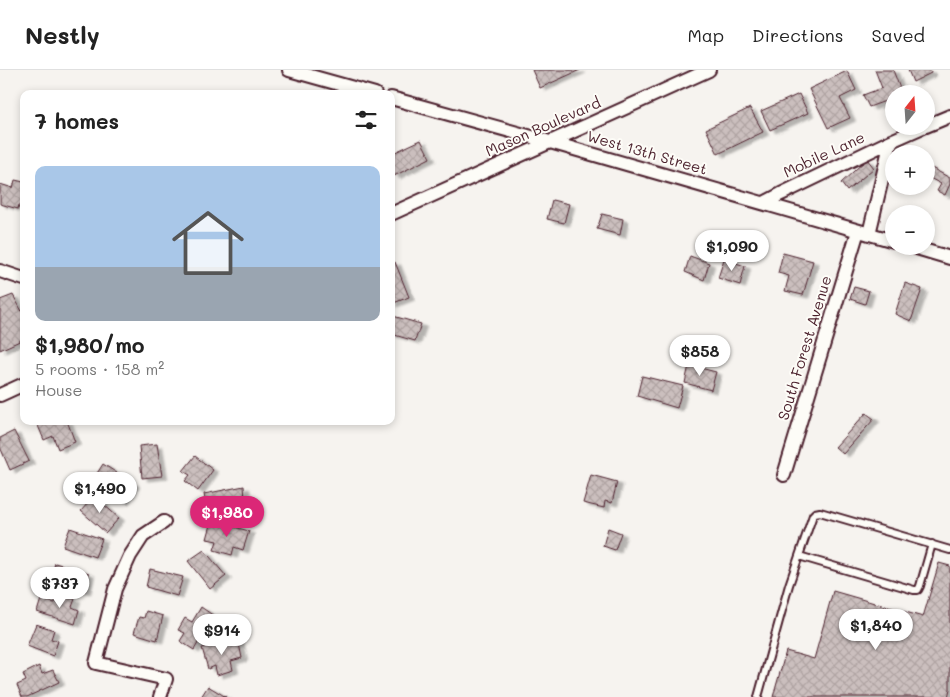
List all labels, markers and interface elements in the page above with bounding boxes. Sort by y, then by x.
text: Nestly [25,19,100,50]
text: Map [687,23,724,47]
text: Directions [752,23,844,47]
text: Saved [872,23,925,47]
north arrow [885,85,935,135]
map controls [885,85,935,255]
street label: Mason Boulevard [482,92,603,161]
icon: filters [352,106,380,134]
text: 7 homes [35,107,119,134]
street label: West 13th Street [585,125,710,179]
street label: Mobile Lane [780,127,868,182]
button: + [885,145,935,195]
icon: home [163,198,253,288]
button: − [885,205,935,255]
pin: $1,090 [691,230,773,272]
text: $1,090 [706,235,758,256]
street label: South Forest Avenue [773,273,836,422]
text: $1,980/mo [35,331,145,358]
pin: $858 [670,334,730,377]
text: $858 [680,340,720,361]
text: 5 rooms · 158 m² [35,358,164,379]
text: House [35,379,82,400]
pin: $1,490 [59,472,141,514]
text: $1,490 [74,477,126,498]
pin: $1,980 [186,496,268,538]
text: $1,980 [201,501,253,522]
pin: $737 [30,566,90,609]
text: $737 [41,572,79,593]
pin: $1,840 [835,608,917,651]
pin: $914 [192,614,252,656]
text: $1,840 [850,614,902,635]
text: $914 [204,619,240,640]

